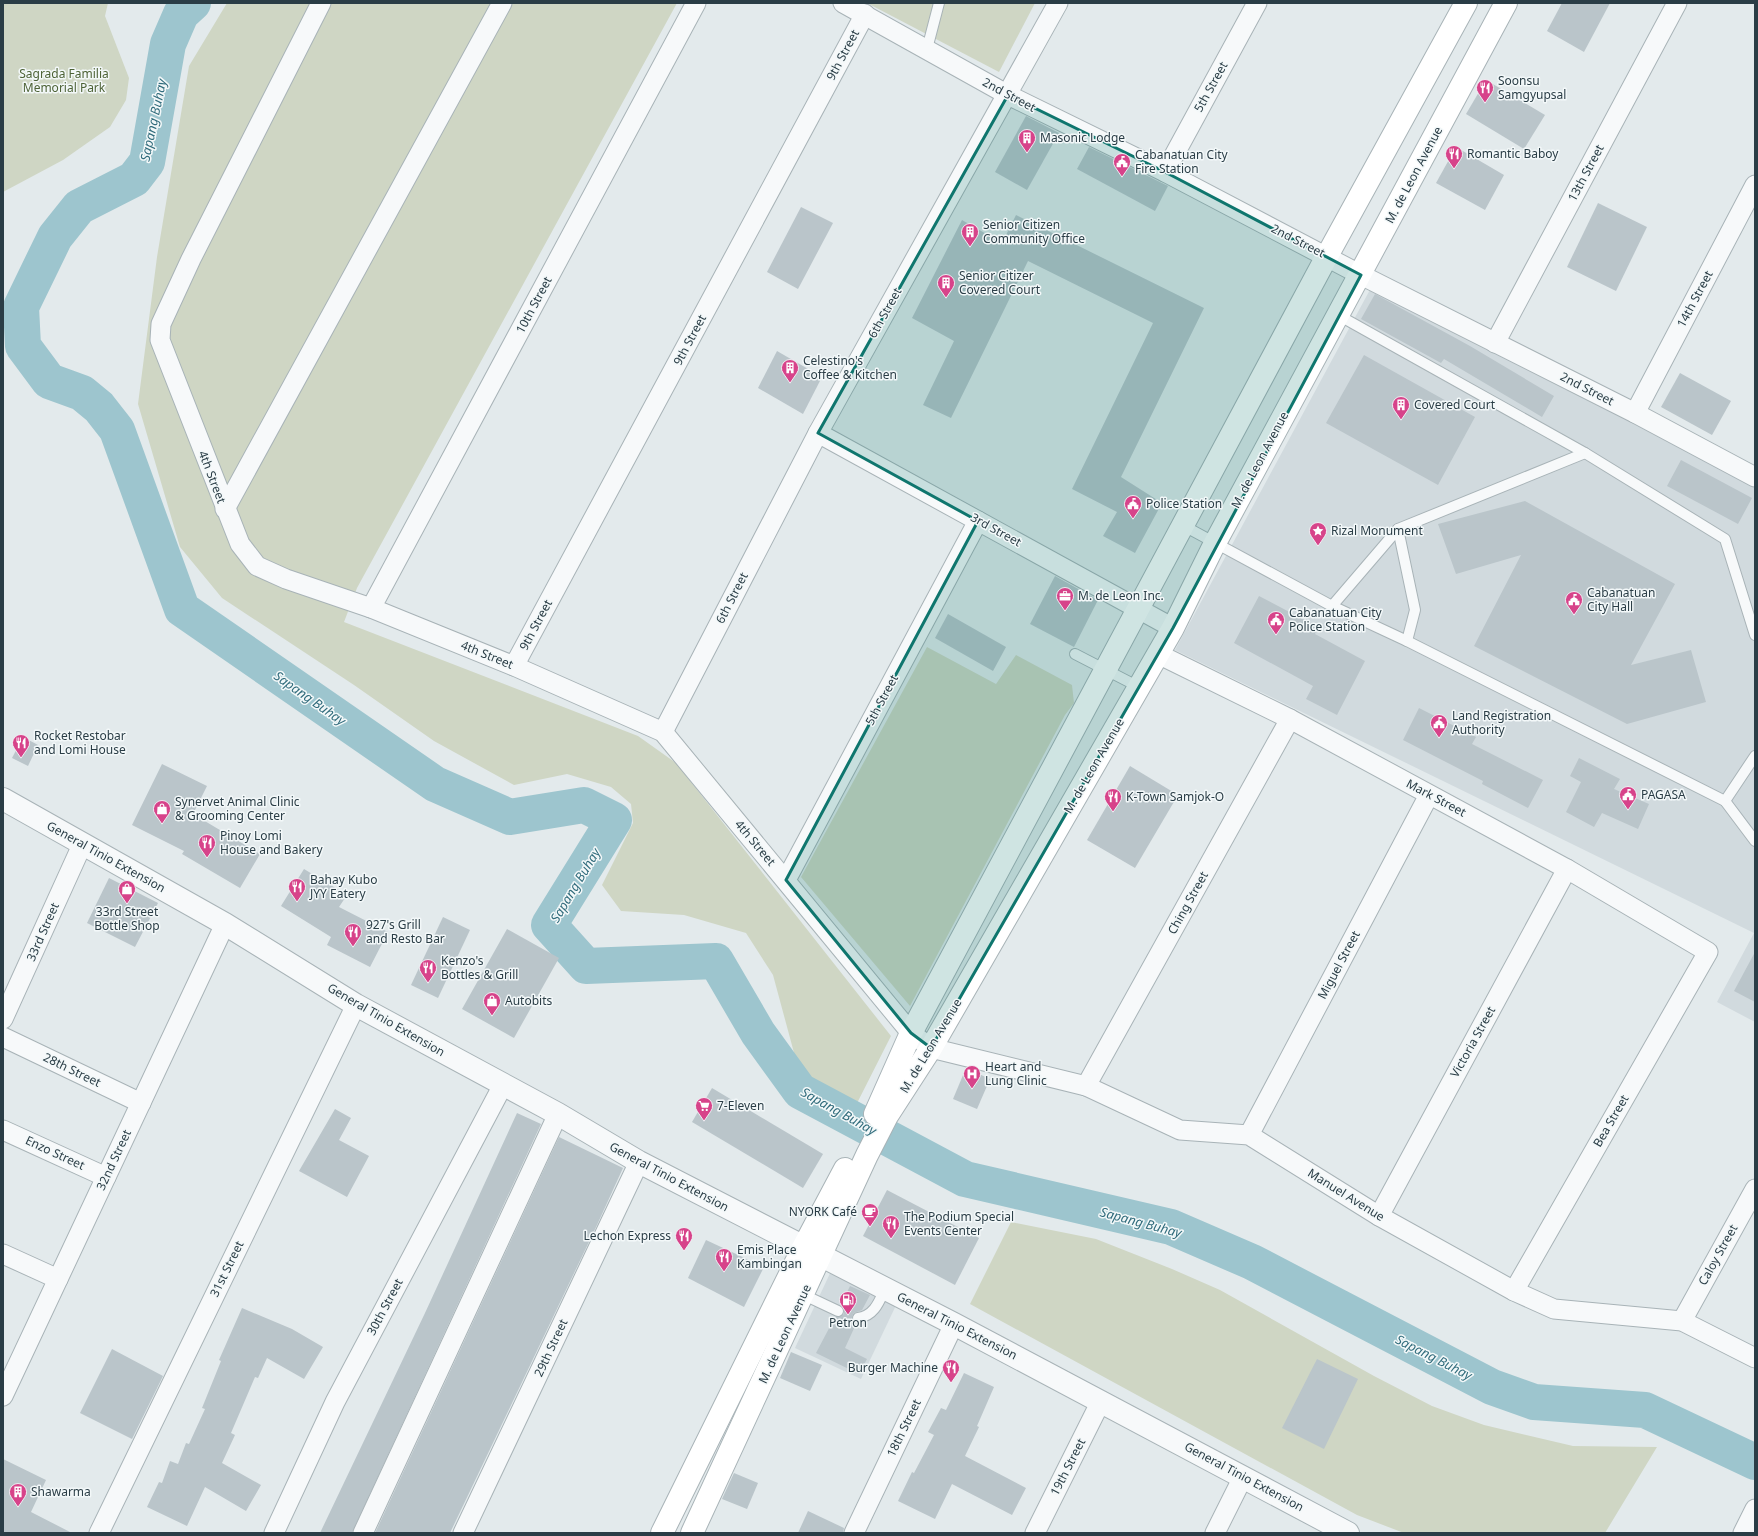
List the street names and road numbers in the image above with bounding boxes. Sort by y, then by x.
street label: 9th Street [822,26,863,83]
street label: 5th Street [1190,58,1232,115]
street label: 2nd Street [980,73,1040,116]
street label: M. de Leon Avenue [1381,123,1446,226]
street label: 13th Street [1563,141,1608,204]
street label: 2nd Street [1268,220,1329,262]
street label: 14th Street [1672,267,1717,330]
street label: 10th Street [511,273,556,336]
street label: 6th Street [864,284,906,341]
street label: 9th Street [669,311,710,368]
street label: 2nd Street [1557,368,1618,410]
street label: M. de Leon Avenue [1227,408,1292,511]
street label: 4th Street [195,448,231,506]
street label: 3rd Street [968,509,1025,551]
street label: 6th Street [711,569,752,626]
street label: 9th Street [515,596,556,653]
street label: 4th Street [458,636,517,673]
street label: 5th Street [861,671,902,728]
street label: M. de Leon Avenue [1059,715,1128,817]
street label: Mark Street [1403,775,1470,821]
street label: 4th Street [731,816,780,870]
street label: General Tinio Extension [44,817,169,896]
street label: Ching Street [1163,868,1212,937]
street label: 33rd Street [22,899,63,964]
street label: Miguel Street [1313,927,1364,1002]
street label: General Tinio Extension [324,979,448,1060]
street label: M. de Leon Avenue [896,995,966,1096]
street label: Victoria Street [1446,1002,1499,1080]
street label: 28th Street [41,1048,104,1091]
street label: Bea Street [1589,1091,1633,1150]
street label: 32nd Street [92,1126,135,1193]
street label: Enzo Street [23,1131,88,1174]
street label: General Tinio Extension [606,1138,732,1215]
street label: Manuel Avenue [1305,1164,1388,1225]
street label: Caloy Street [1694,1221,1742,1288]
street label: 31st Street [206,1237,248,1300]
street label: 30th Street [362,1275,407,1338]
street label: M. de Leon Avenue [754,1281,815,1386]
street label: General Tinio Extension [894,1288,1020,1363]
street label: 29th Street [530,1315,572,1380]
street label: 18th Street [882,1396,925,1459]
street label: 19th Street [1046,1435,1090,1498]
street label: General Tinio Extension [1181,1438,1307,1515]

